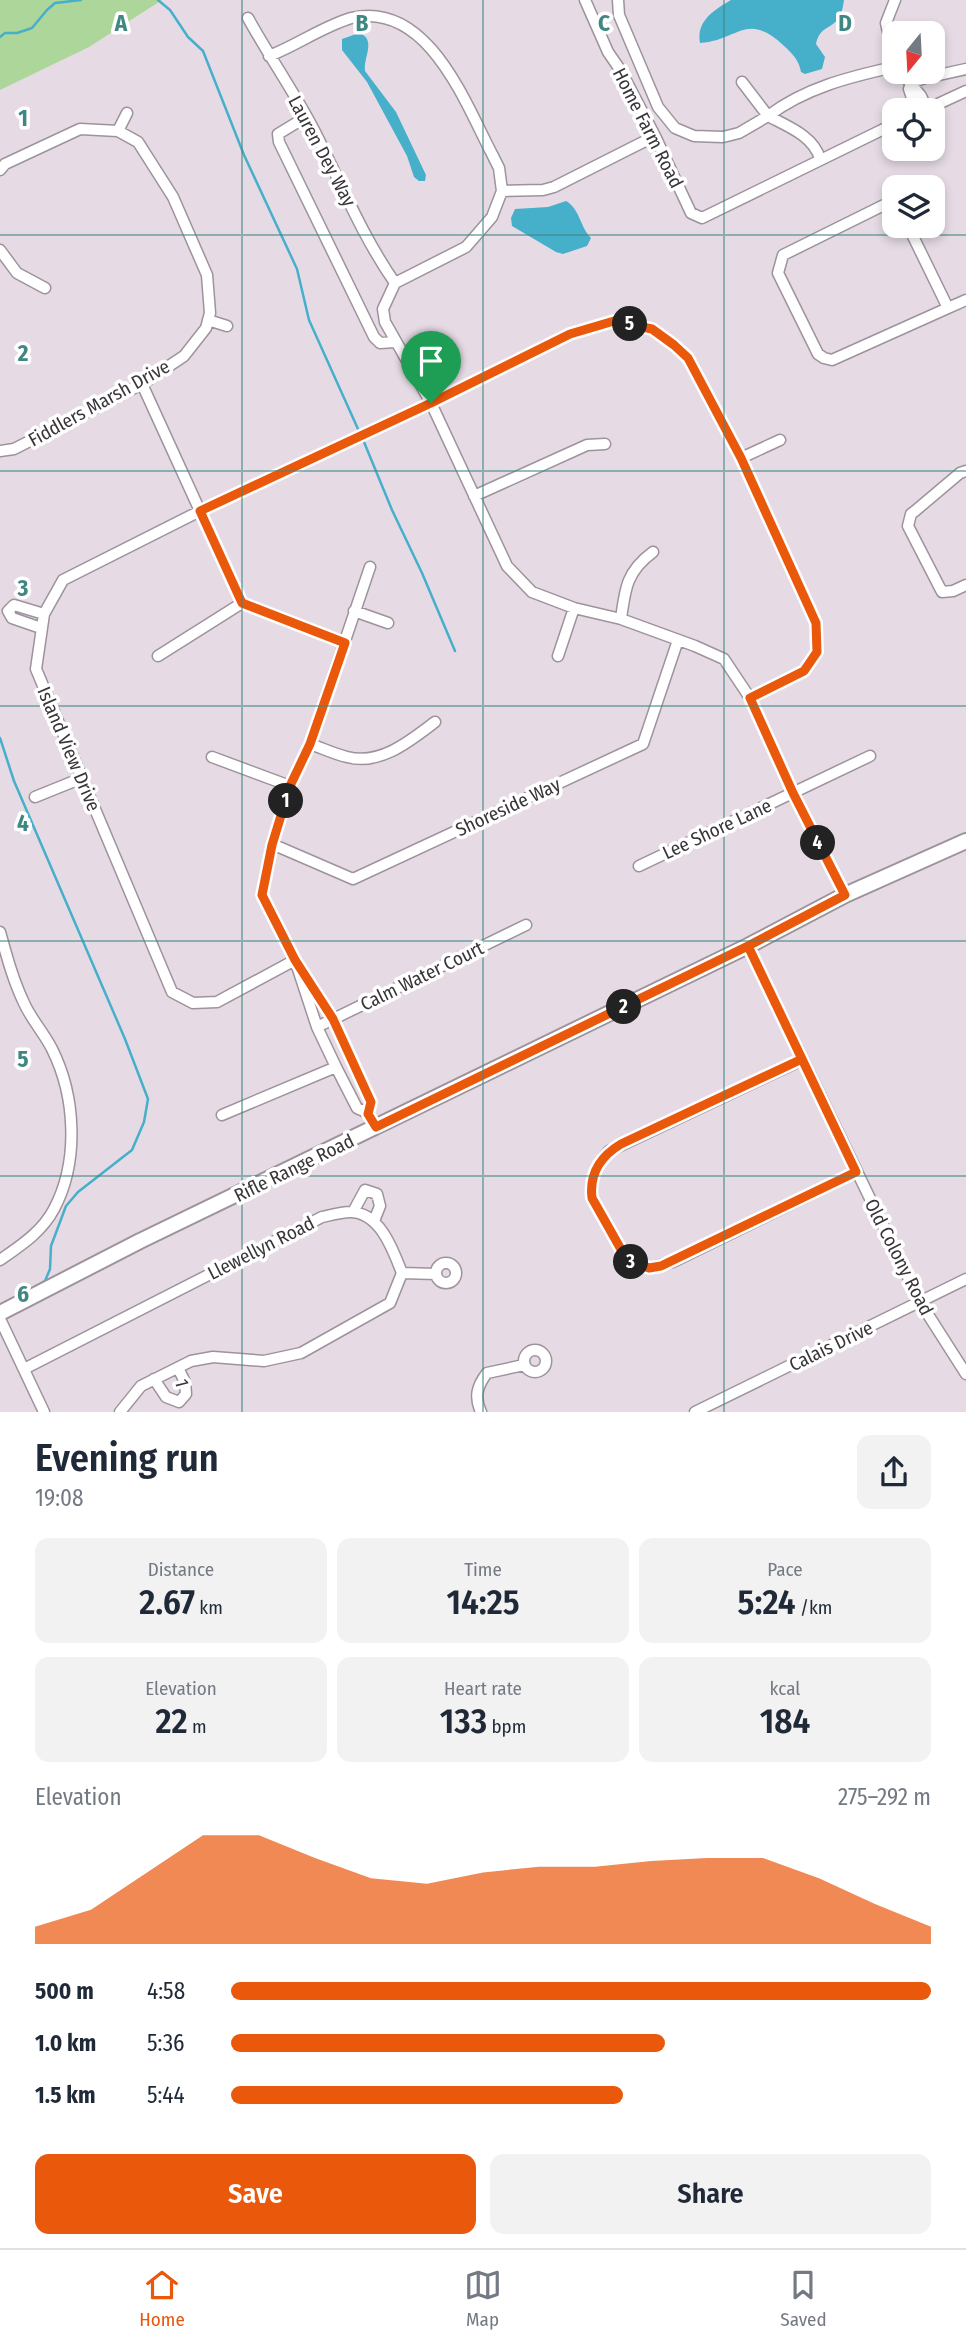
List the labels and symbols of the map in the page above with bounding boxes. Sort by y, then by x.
text: A [114,9,128,37]
text: B [356,9,369,37]
text: C [598,9,610,37]
text: D [838,9,852,37]
north arrow [882,21,945,84]
street label: Home Farm Road [608,64,688,192]
street label: Lauren Dey Way [283,92,361,211]
text: 1 [18,104,28,132]
pin: 5 [612,306,648,342]
pin [401,331,461,403]
text: 2 [17,339,29,367]
street label: Fiddlers Marsh Drive [24,355,174,451]
text: 3 [17,574,29,602]
street label: Island View Drive [32,683,106,815]
street label: Shoreside Way [452,772,565,841]
pin: 1 [268,784,304,818]
street label: Lee Shore Lane [659,794,775,864]
text: 4 [17,809,29,837]
pin: 4 [800,826,836,860]
street label: Calm Water Court [357,936,488,1016]
pin: 2 [606,990,642,1024]
text: 5 [17,1045,29,1073]
street label: Rifle Range Road [230,1129,358,1207]
street label: Old Colony Road [860,1195,938,1319]
street label: Llewellyn Road [204,1211,318,1285]
pin: 3 [614,1244,648,1280]
text: 6 [17,1280,29,1308]
street label: Calais Drive [785,1316,877,1376]
street label: 1 [170,1377,194,1389]

